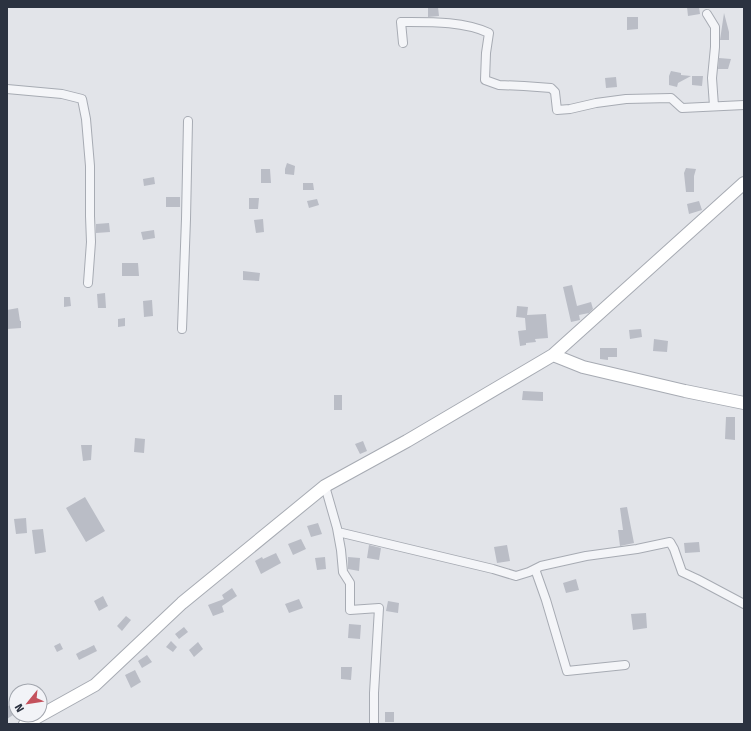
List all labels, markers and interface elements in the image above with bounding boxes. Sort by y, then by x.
north arrow [8,683,48,723]
text: N [12,701,27,714]

